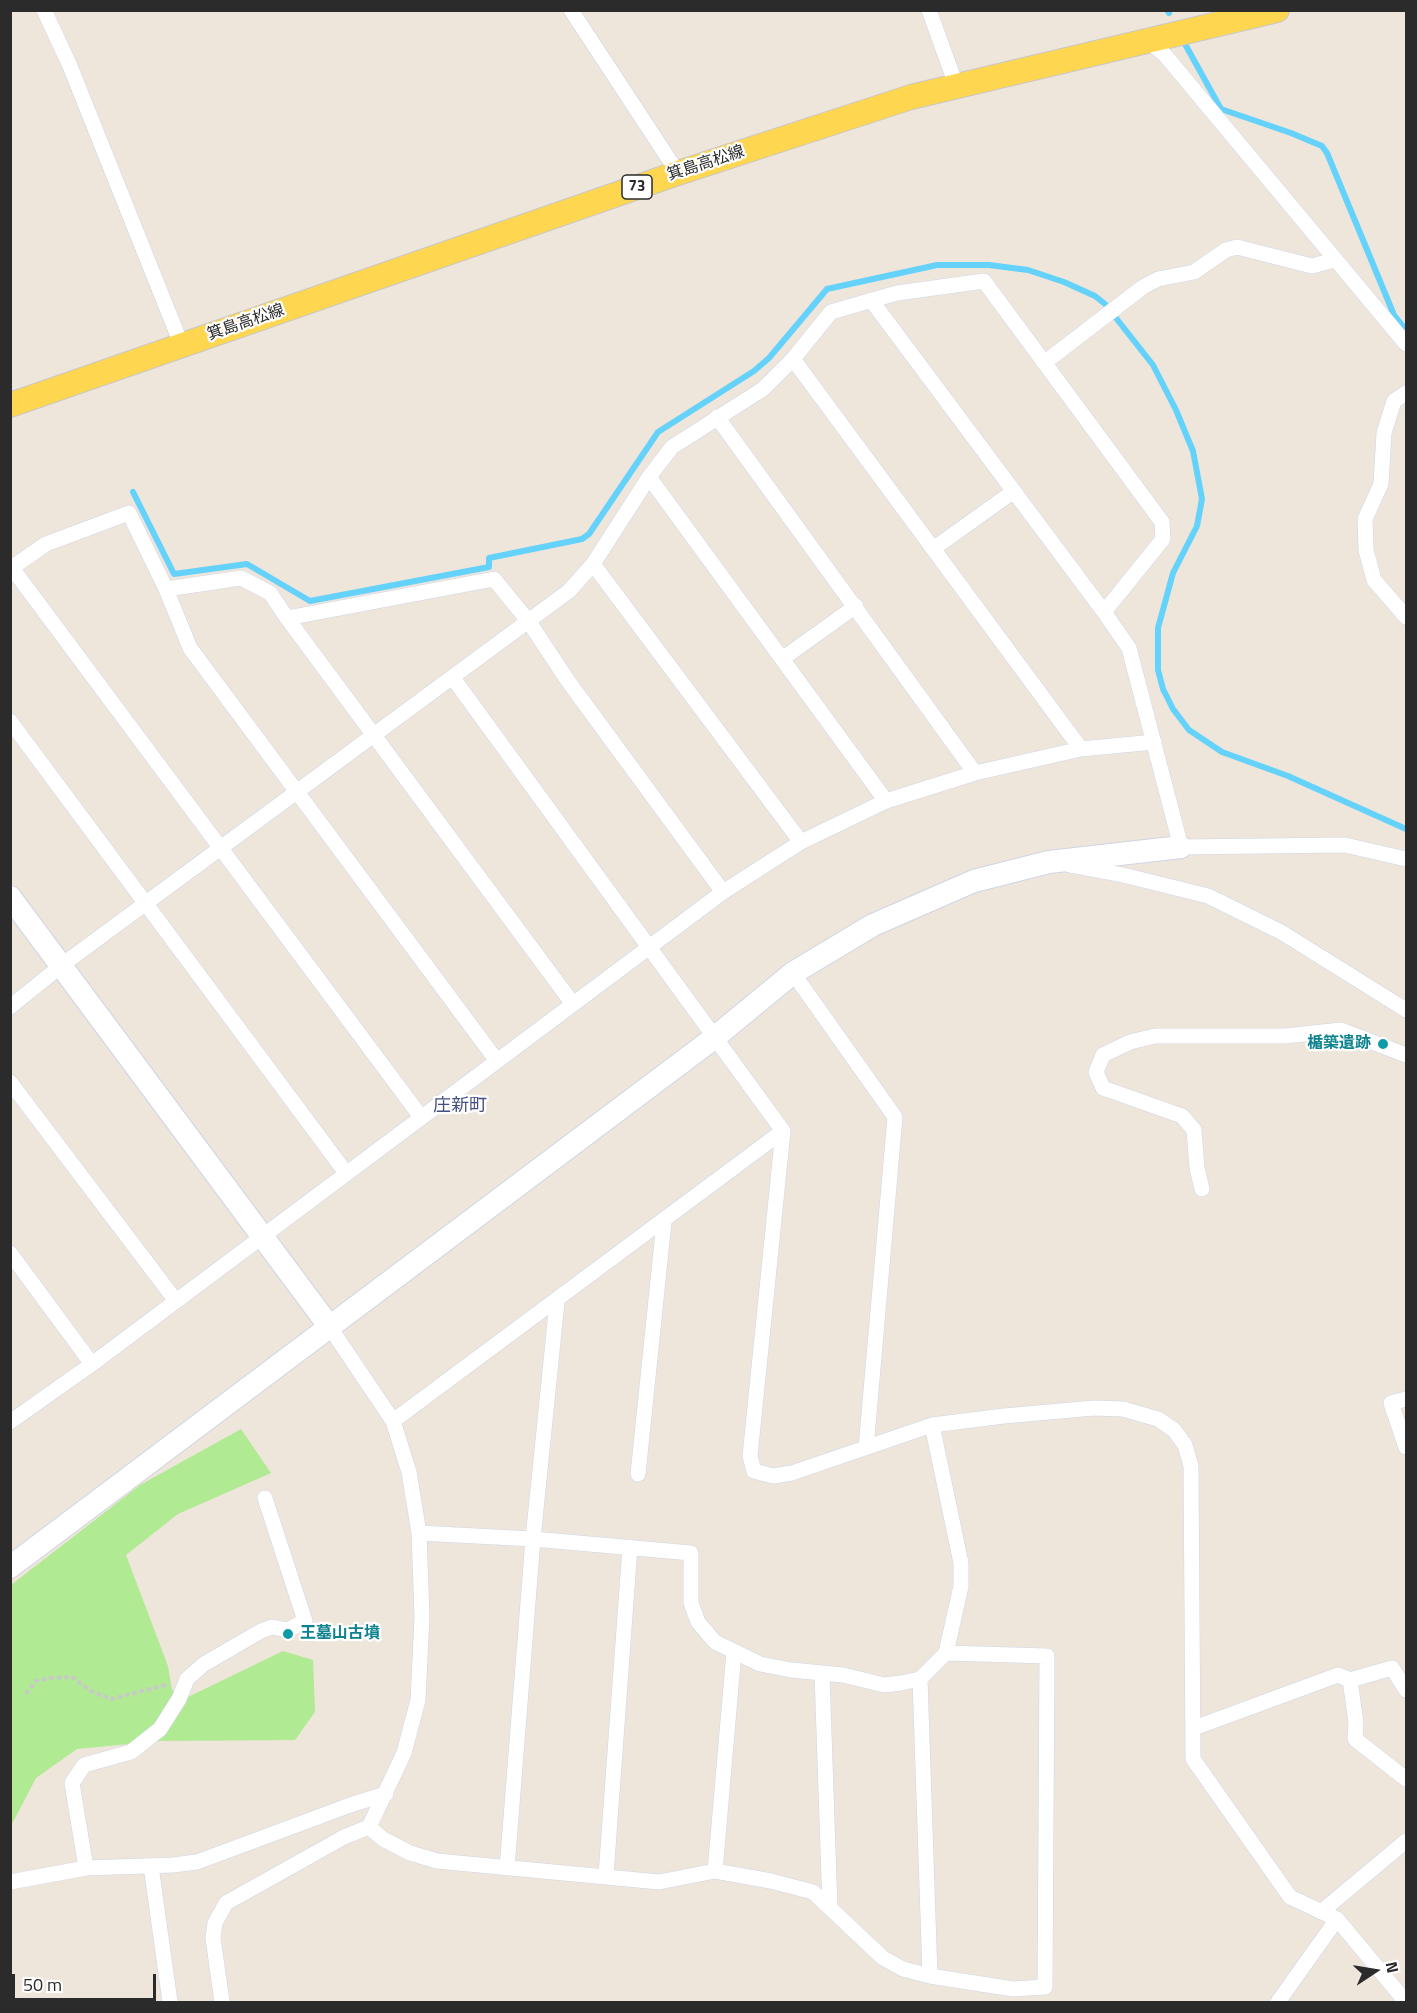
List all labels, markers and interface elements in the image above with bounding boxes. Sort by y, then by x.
street label: 箕島高松線 [665,143,747,185]
road number: 73 [622,175,652,199]
street label: 箕島高松線 [205,301,287,345]
place label: 楯築遺跡 [1307,1034,1371,1054]
marker: 楯築遺跡 [1376,1037,1390,1051]
district label: 庄新町 [433,1096,487,1118]
place label: 王墓山古墳 [300,1624,380,1644]
marker: 王墓山古墳 [281,1627,295,1641]
north arrow [1345,1941,1405,2001]
text: N [1380,1959,1405,1975]
scale bar [15,1962,159,2000]
text: 50 m [23,1971,62,1998]

